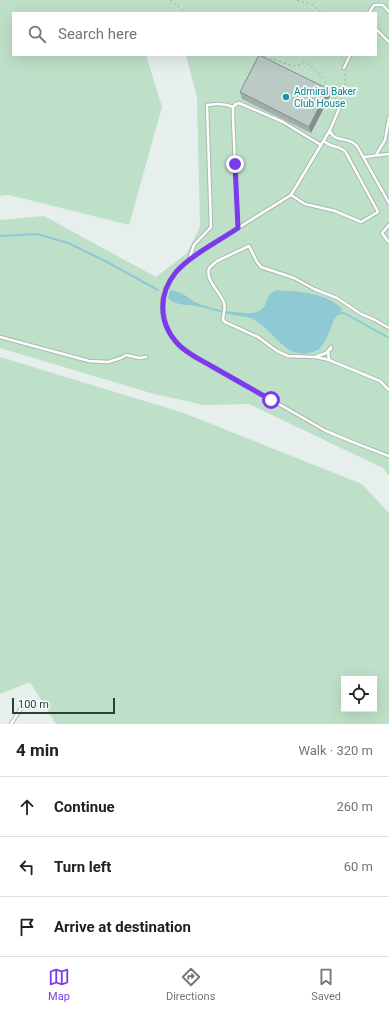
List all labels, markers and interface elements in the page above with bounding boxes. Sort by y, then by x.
search box [12,12,377,56]
icon: search [26,23,48,45]
text: Search here [58,25,137,43]
place label: Admiral Baker Club House [294,86,357,109]
marker: Admiral Baker Club House [281,92,291,102]
route end [226,155,244,173]
route start [262,391,280,409]
map controls [341,676,377,712]
button: locate [341,676,377,712]
scale bar [12,696,115,715]
text: 100 m [18,698,49,711]
text: 4 min [16,740,59,760]
text: Walk · 320 m [298,743,373,758]
icon: ahead [16,796,38,818]
text: Continue [54,798,115,816]
text: 260 m [336,799,373,814]
icon: left [16,856,38,878]
text: Turn left [54,858,111,876]
text: 60 m [344,859,373,874]
icon: arrive [16,916,38,938]
text: Arrive at destination [54,918,191,936]
tab: Map [48,966,70,1003]
tab: Directions [166,966,215,1003]
tab: Saved [311,966,341,1003]

